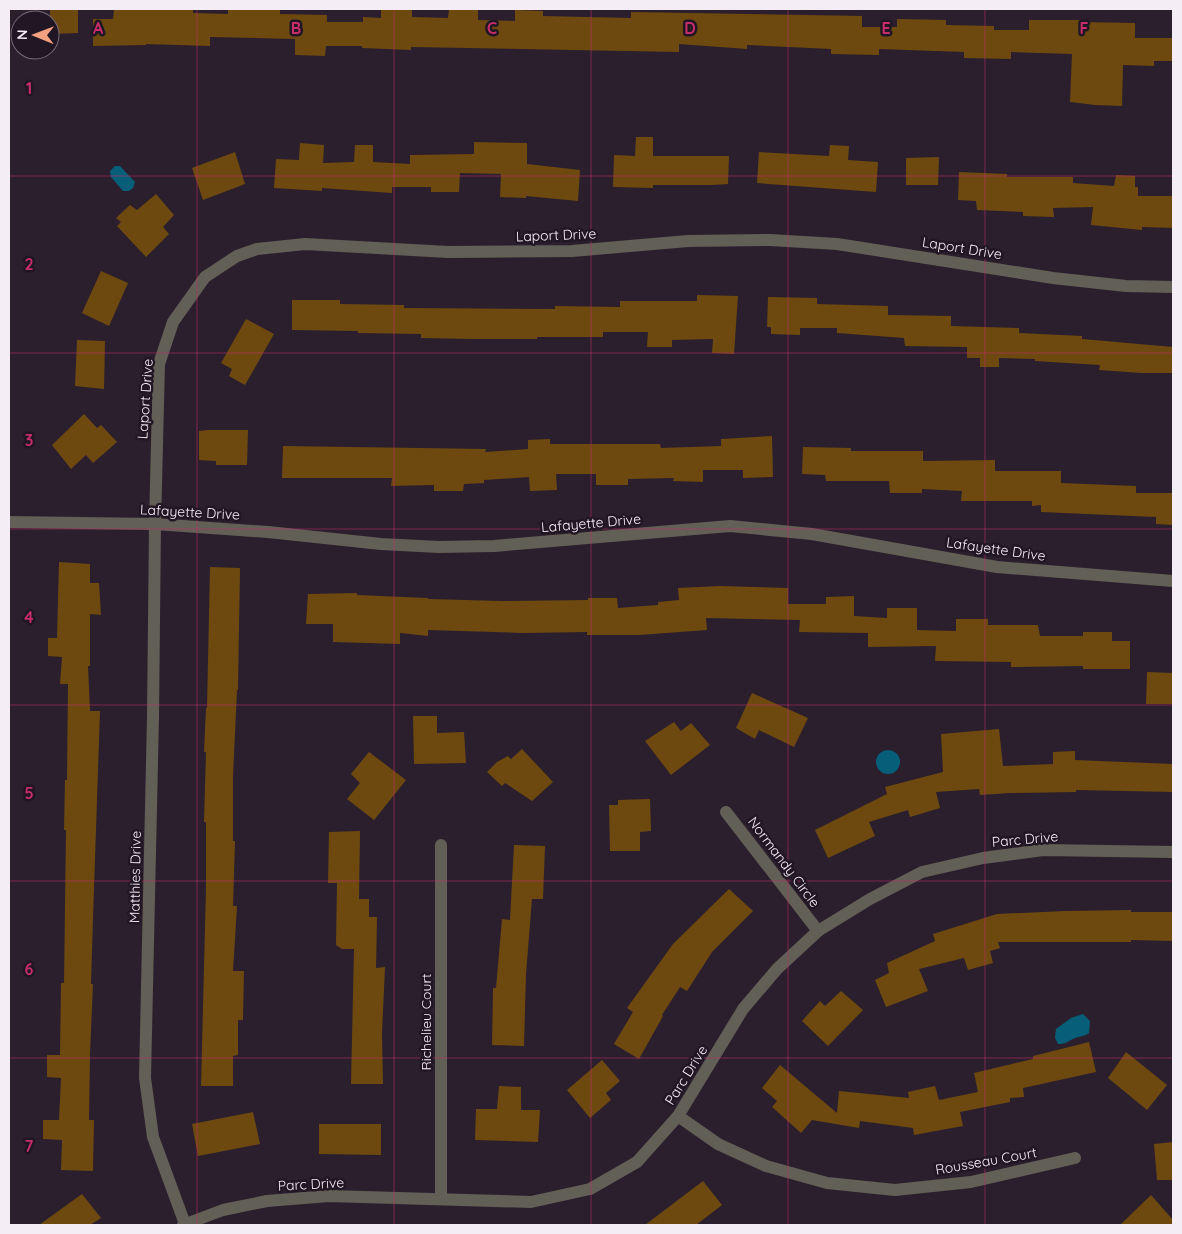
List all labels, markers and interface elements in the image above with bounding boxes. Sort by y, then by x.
north arrow [10,10,60,60]
text: A [93,18,104,38]
text: B [291,18,301,38]
text: C [487,18,497,38]
text: D [684,18,696,38]
text: E [881,18,891,38]
text: F [1080,18,1089,38]
text: N [13,29,31,40]
text: 1 [26,78,32,98]
street label: Laport Drive [515,225,597,245]
street label: Laport Drive [921,233,1003,263]
text: 2 [24,254,34,274]
street label: Laport Drive [133,358,157,440]
text: 3 [25,430,33,450]
street label: Lafayette Drive [140,500,241,524]
street label: Lafayette Drive [540,510,642,536]
street label: Lafayette Drive [945,533,1047,565]
text: 4 [24,607,34,627]
text: 5 [24,783,34,803]
street label: Normandy Circle [744,813,824,911]
street label: Parc Drive [991,827,1059,851]
street label: Matthies Drive [125,831,145,923]
text: 6 [25,959,34,979]
street label: Richelieu Court [417,973,435,1071]
street label: Parc Drive [661,1042,711,1108]
text: 7 [25,1136,34,1156]
street label: Rousseau Court [934,1143,1038,1179]
street label: Parc Drive [277,1173,345,1195]

